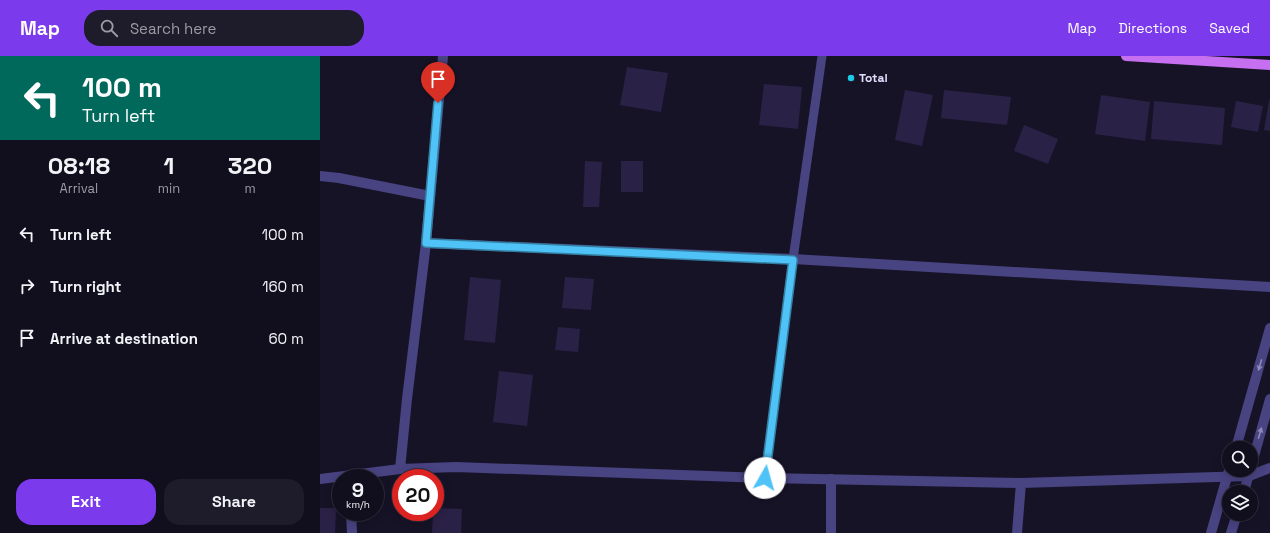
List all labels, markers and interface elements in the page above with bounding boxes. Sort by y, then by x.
search box [84,10,364,46]
text: Map [20,16,60,41]
icon: search [98,17,120,39]
text: Search here [130,19,216,38]
text: Map [1067,19,1097,37]
text: Directions [1119,19,1187,37]
text: Saved [1209,19,1250,37]
pin [421,62,455,103]
icon: arrive [427,68,449,90]
text: 100 m [82,69,162,105]
place label: Total [859,70,888,86]
icon: left [16,72,68,124]
marker: Total [846,73,856,83]
text: Turn left [82,104,155,127]
text: 08:18 [48,150,110,181]
text: 1 [164,150,174,181]
text: 320 [228,150,272,181]
text: Arrival [60,180,98,197]
text: min [158,180,180,197]
text: m [244,180,256,197]
icon: left [16,223,38,245]
text: Turn left [50,225,112,244]
text: 100 m [262,225,304,244]
icon: right [16,275,38,297]
text: Turn right [50,277,121,296]
text: 160 m [262,277,304,296]
icon: arrive [16,327,38,349]
text: Arrive at destination [50,329,198,348]
text: 60 m [268,329,304,348]
one-way arrow [1256,359,1262,372]
one-way arrow [1257,427,1263,439]
map controls [1222,441,1258,521]
button: search [1222,441,1258,477]
position arrow [744,457,786,499]
speed limit sign: 20 [392,469,444,521]
text: 9 [352,477,364,503]
button: Exit [16,479,156,525]
button: Share [164,479,304,525]
button: layers [1222,485,1258,521]
text: km/h [346,498,370,511]

